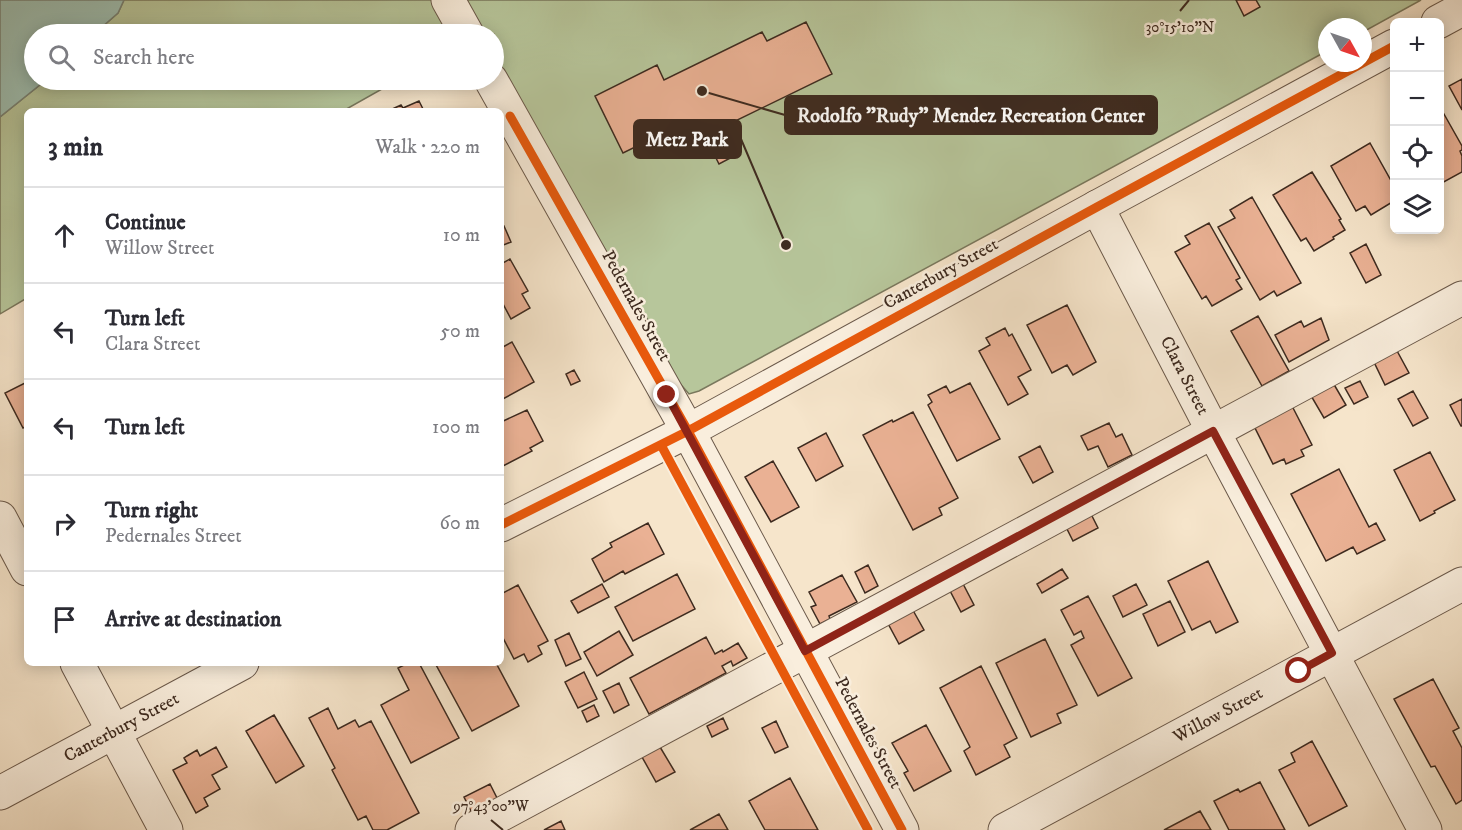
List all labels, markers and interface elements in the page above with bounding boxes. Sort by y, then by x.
text: 30°15'10"N [1146,18,1214,37]
north arrow [1318,18,1372,72]
map controls [1390,18,1444,234]
button: + [1390,18,1444,72]
search box [24,24,504,90]
icon: search [45,41,78,74]
text: Search here [93,44,195,71]
button: − [1390,72,1444,126]
callout: Rodolfo "Rudy" Mendez Recreation Center [785,96,1157,134]
text: Rodolfo "Rudy" Mendez Recreation Center [797,104,1145,129]
callout: Metz Park [634,120,741,158]
button: locate [1390,126,1444,180]
text: Metz Park [645,128,730,153]
text: 3 min [48,131,103,164]
text: Walk · 220 m [375,135,480,160]
button: layers [1390,180,1444,234]
text: Continue [105,209,186,236]
icon: ahead [48,219,81,252]
text: 10 m [443,223,480,248]
street label: Canterbury Street [880,233,1002,315]
text: Willow Street [105,236,214,261]
street label: Pedernales Street [597,247,676,365]
text: Turn left [105,305,185,332]
icon: left [48,315,81,348]
text: 50 m [440,319,480,344]
text: Clara Street [105,332,200,357]
street label: Clara Street [1155,333,1214,419]
route end [653,381,679,407]
icon: left [48,411,81,444]
text: Turn left [105,414,185,441]
text: 100 m [432,415,480,440]
text: Turn right [105,497,198,524]
icon: right [48,507,81,540]
text: 60 m [440,511,480,536]
text: Pedernales Street [105,524,242,549]
icon: arrive [48,603,81,636]
text: Arrive at destination [105,606,282,633]
route start [1285,657,1311,683]
street label: Pedernales Street [829,673,907,793]
street label: Willow Street [1169,682,1267,749]
street label: Canterbury Street [60,688,183,768]
text: 97°43'00"W [452,797,529,816]

